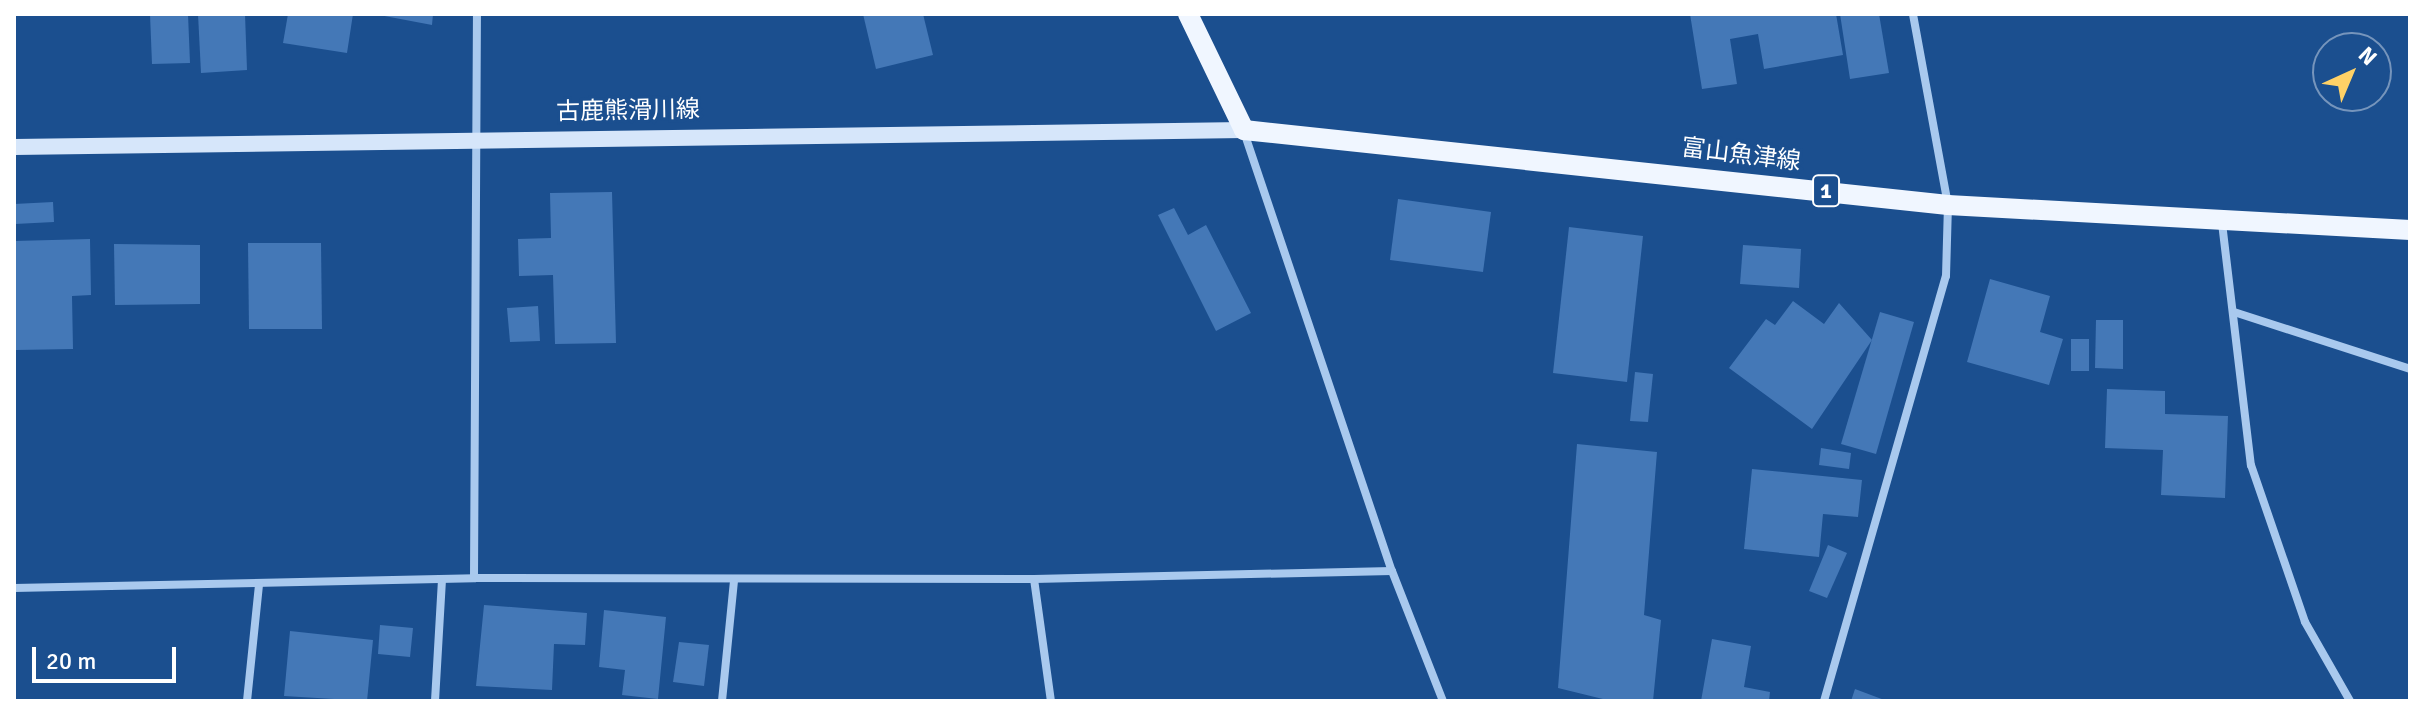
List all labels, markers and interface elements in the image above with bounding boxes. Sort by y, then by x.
north arrow [2312,32,2392,112]
text: N [2353,41,2383,71]
street label: 古鹿熊滑川線 [556,95,700,127]
street label: 富山魚津線 [1680,133,1802,177]
road number: 1 [1812,173,1840,209]
scale bar [36,631,180,681]
text: 20 m [46,646,96,676]

